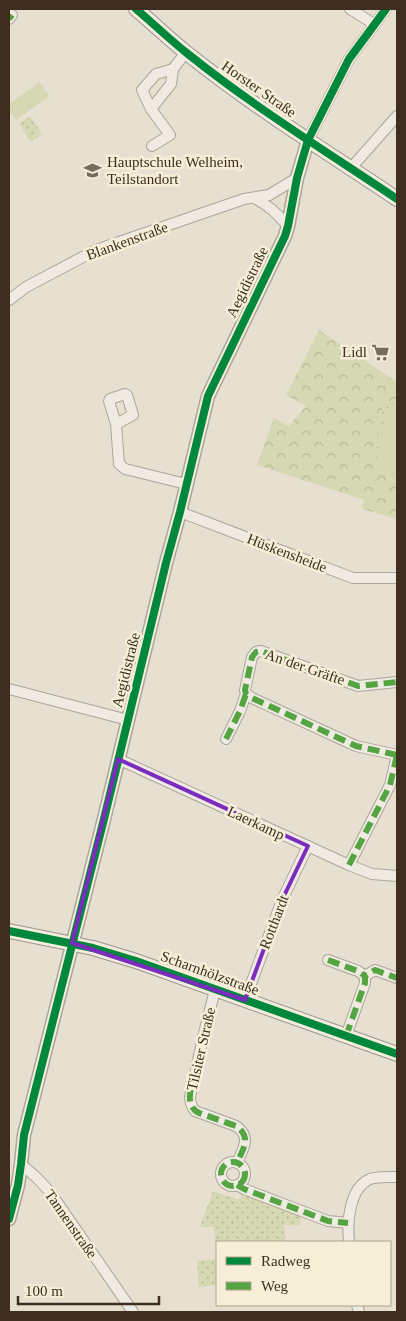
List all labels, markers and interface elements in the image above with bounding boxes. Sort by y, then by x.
street label: Horster Straße [219,57,300,121]
place label: Hauptschule Welheim, Teilstandort [107,154,243,187]
school or university icon: Hauptschule Welheim, Teilstandort [83,161,103,181]
street label: Blankenstraße [84,219,170,263]
street label: Aegidistraße [223,244,271,320]
supermarket icon: Lidl [371,342,391,362]
place label: Lidl [342,344,367,360]
street label: Hüskensheide [245,530,329,576]
street label: Aegidistraße [109,631,143,709]
street label: An der Gräfte [263,646,347,688]
street label: Laerkamp [225,803,287,843]
street label: Rotthardt [256,892,292,951]
street label: Scharnhölzstraße [159,948,262,998]
street label: Tilsiter Straße [184,1006,218,1092]
street label: Tannenstraße [42,1187,101,1262]
legend [216,1241,391,1306]
text: Radweg [261,1253,311,1269]
scale bar [18,1274,159,1306]
text: Weg [261,1278,289,1294]
text: 100 m [25,1283,63,1299]

